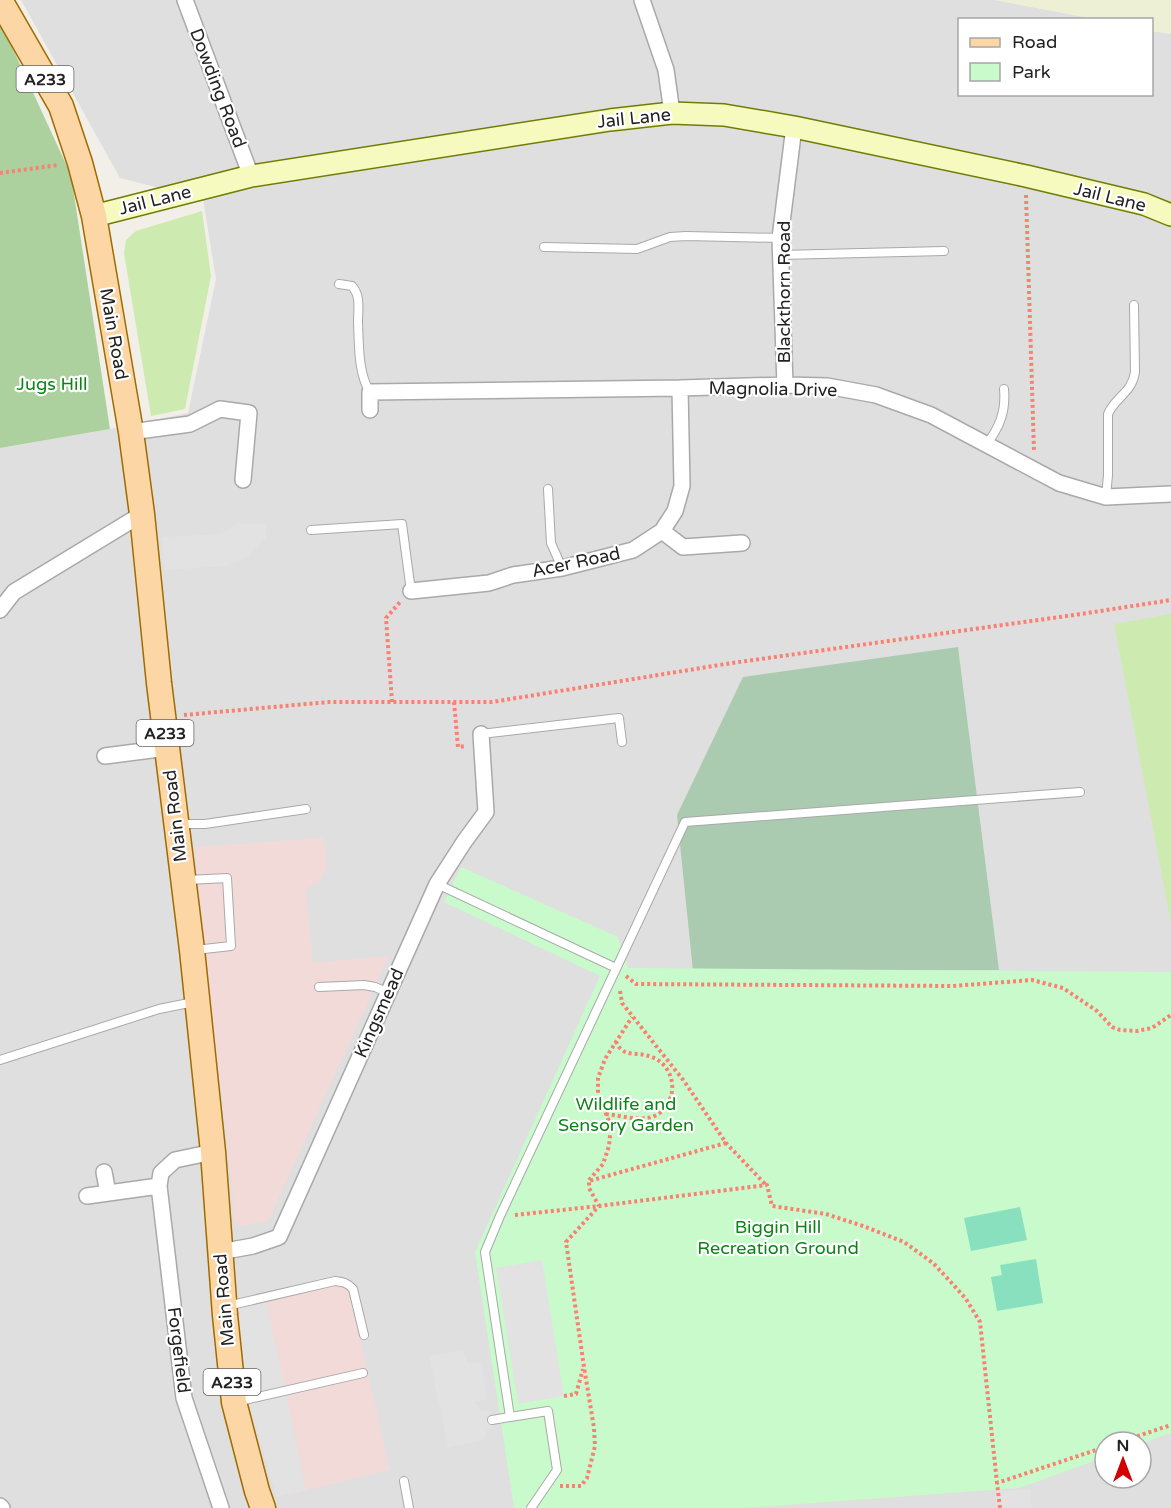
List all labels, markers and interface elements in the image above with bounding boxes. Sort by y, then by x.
legend [958,18,1153,96]
street label: Dowding Road [185,25,251,151]
text: Road [1012,31,1057,53]
text: Park [1012,61,1051,83]
road number: A233 [16,66,74,92]
street label: Jail Lane [596,103,672,133]
street label: Jail Lane [1072,177,1148,217]
street label: Jail Lane [117,180,193,220]
street label: Blackthorn Road [773,221,795,363]
street label: Main Road [95,286,133,382]
park label: Jugs Hill [17,373,87,395]
street label: Magnolia Drive [708,377,838,401]
street label: Acer Road [530,542,622,582]
road number: A233 [136,720,194,746]
street label: Main Road [158,769,192,863]
street label: Kingsmead [349,965,409,1061]
park label: Wildlife and Sensory Garden [558,1093,694,1136]
park label: Biggin Hill Recreation Ground [697,1216,859,1259]
street label: Main Road [209,1253,239,1347]
street label: Forgefield [163,1306,195,1394]
road number: A233 [204,1369,260,1395]
north arrow [1093,1430,1153,1490]
text: N [1117,1436,1129,1456]

